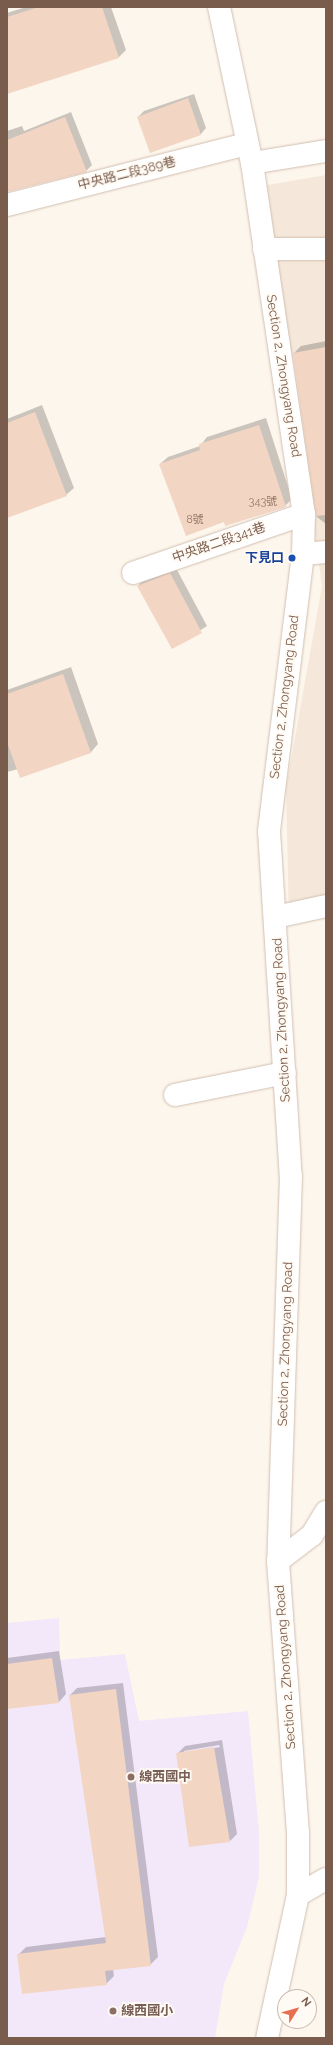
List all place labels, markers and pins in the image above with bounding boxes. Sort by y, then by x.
place label: 下見口 [245,550,284,566]
marker: 下見口 [287,553,297,563]
place label: 線西國中 [139,1769,191,1785]
marker: 線西國中 [126,1772,136,1782]
place label: 線西國小 [121,2003,173,2019]
marker: 線西國小 [108,2006,118,2016]

